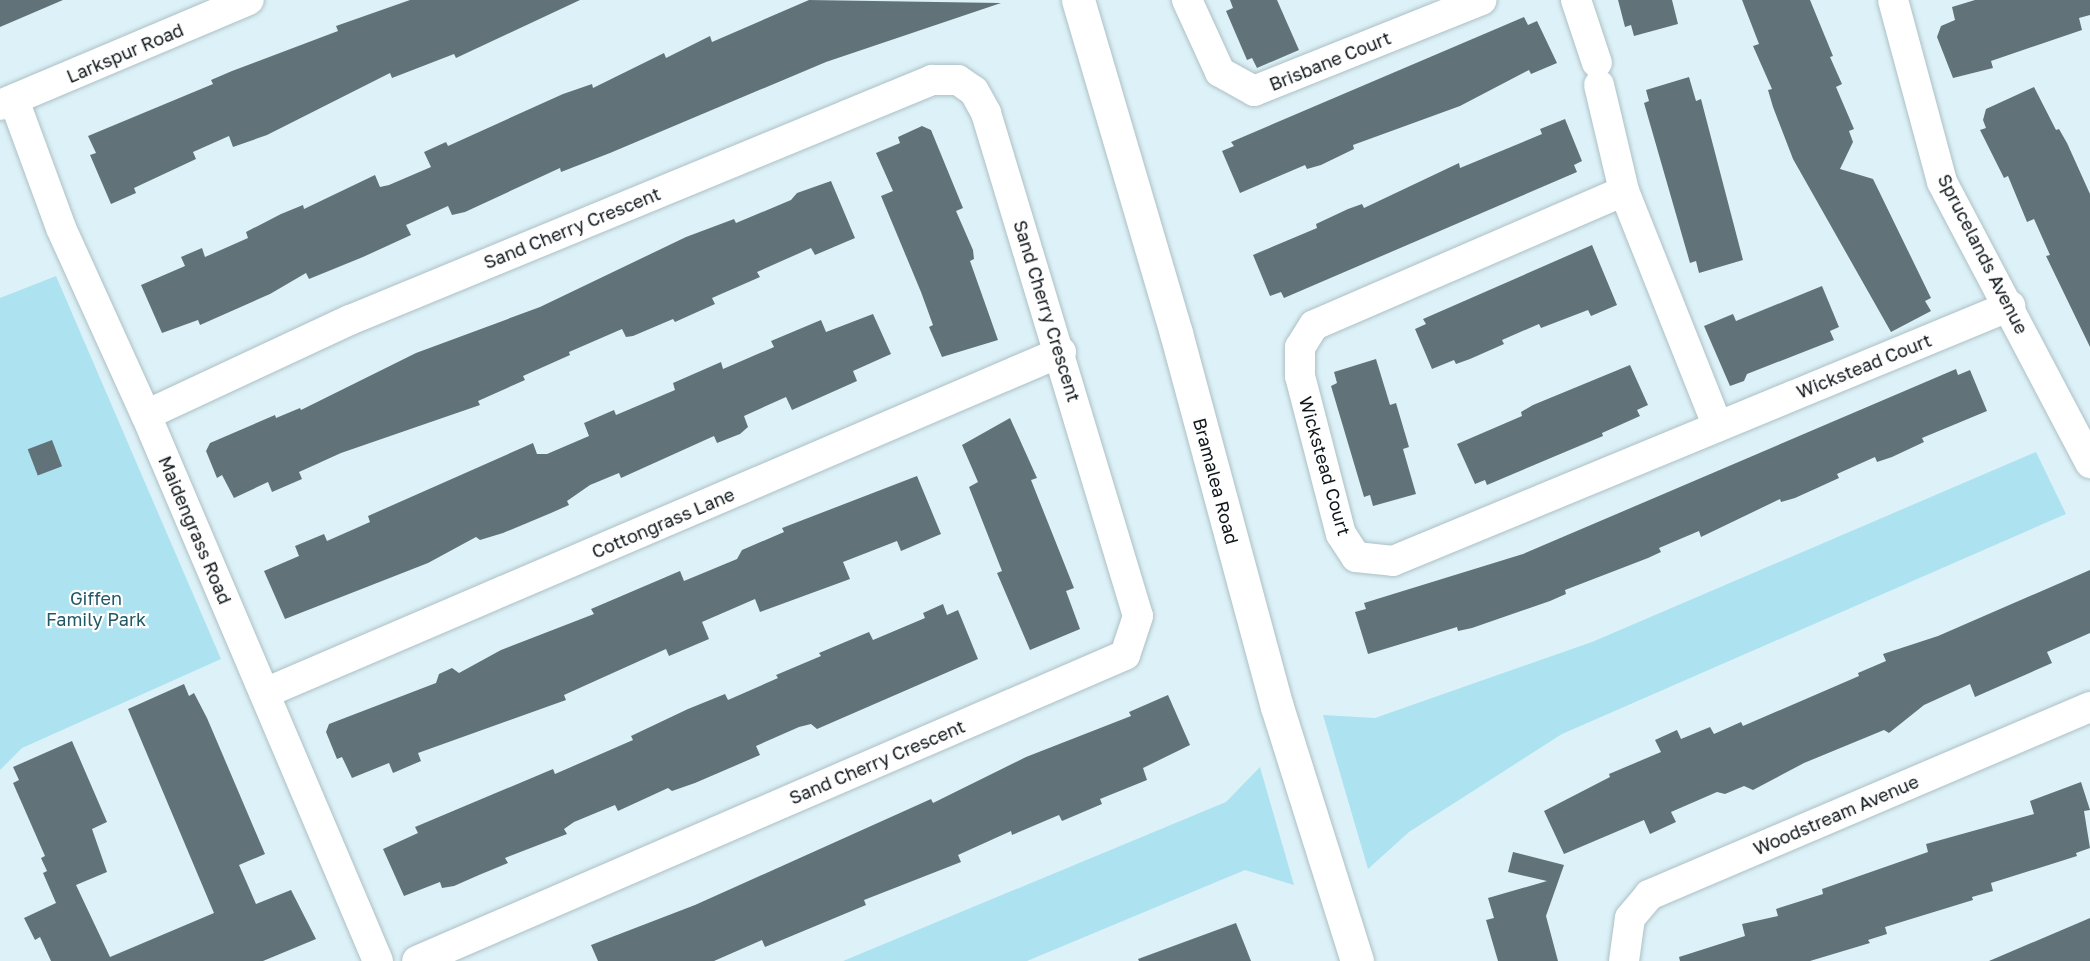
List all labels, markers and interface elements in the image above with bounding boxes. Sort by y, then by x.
street label: Larkspur Road [63,19,187,87]
street label: Brisbane Court [1266,27,1394,95]
street label: Sprucelands Avenue [1933,171,2033,337]
street label: Sand Cherry Crescent [481,183,663,273]
street label: Sand Cherry Crescent [1009,218,1085,404]
street label: Wickstead Court [1793,329,1935,403]
street label: Wickstead Court [1295,394,1355,538]
street label: Bramalea Road [1189,415,1243,547]
street label: Maidengrass Road [154,453,236,607]
street label: Cottongrass Lane [588,483,738,563]
park label: Giffen Family Park [46,588,146,630]
street label: Sand Cherry Crescent [786,715,968,809]
street label: Woodstream Avenue [1750,770,1922,860]

